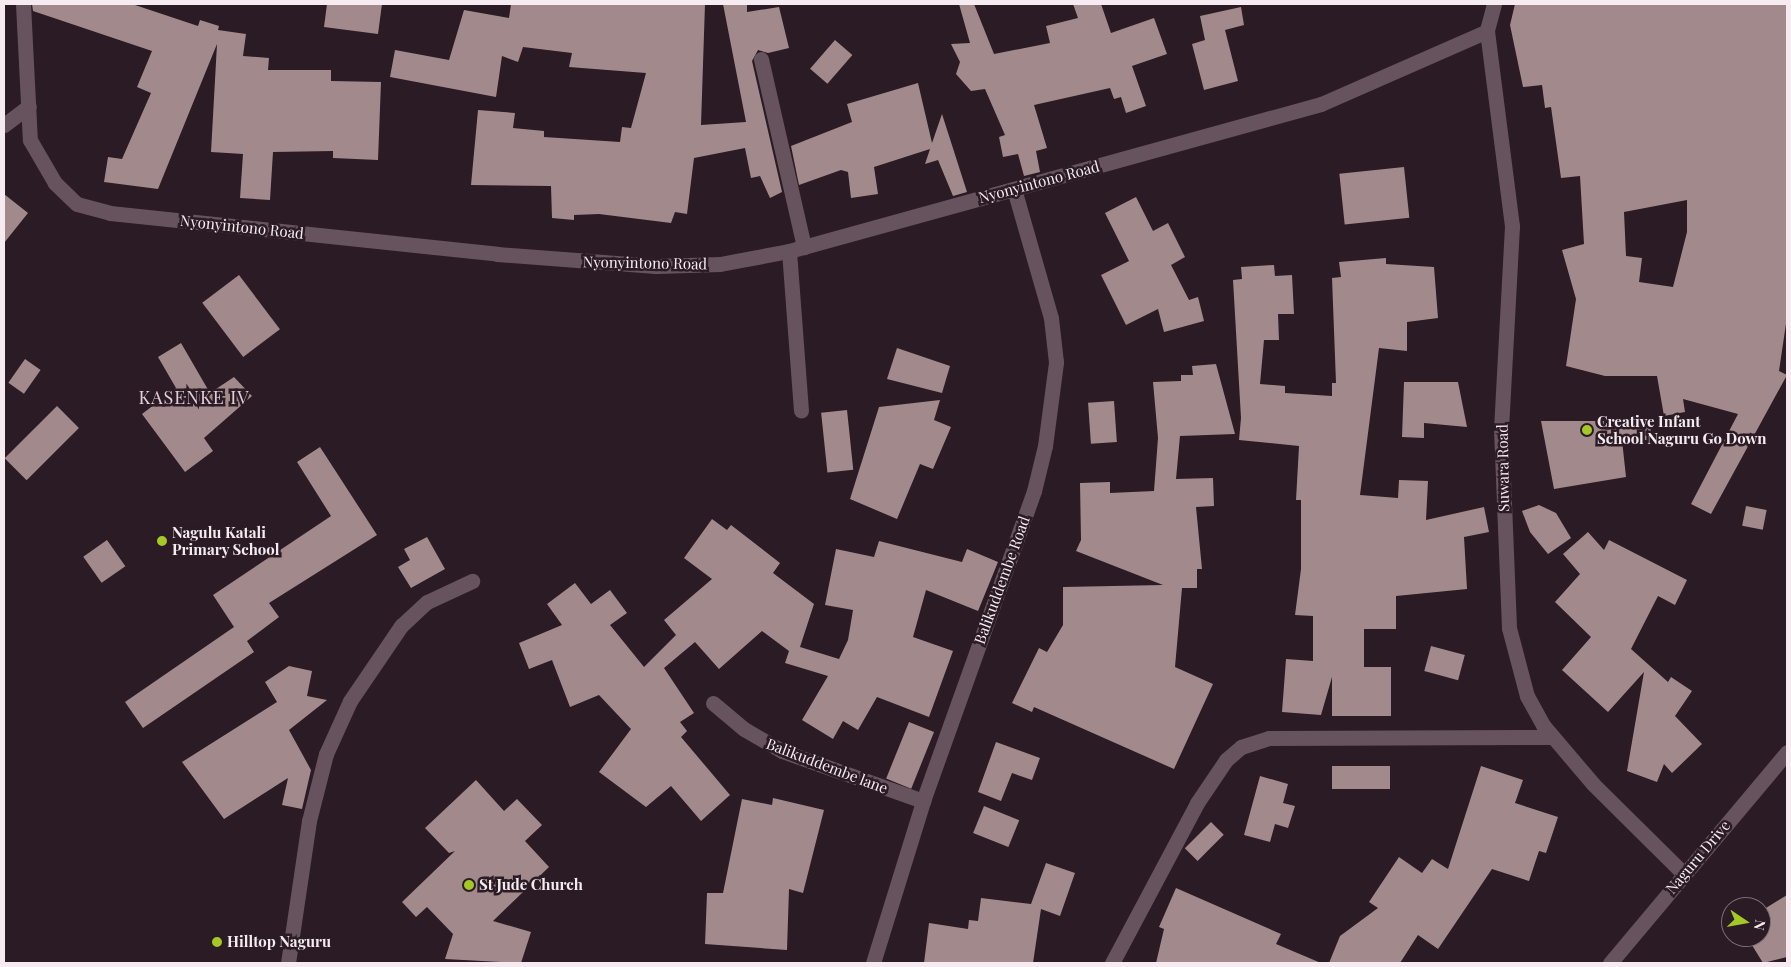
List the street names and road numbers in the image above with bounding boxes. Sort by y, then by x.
street label: Nyonyintono Road [977,157,1101,207]
street label: Nyonyintono Road [179,212,305,242]
street label: Nyonyintono Road [583,253,707,273]
street label: Suwara Road [1493,424,1513,512]
street label: Balikuddembe Road [971,514,1033,646]
street label: Balikuddembe lane [764,735,890,797]
street label: Naguru Drive [1662,817,1734,897]

